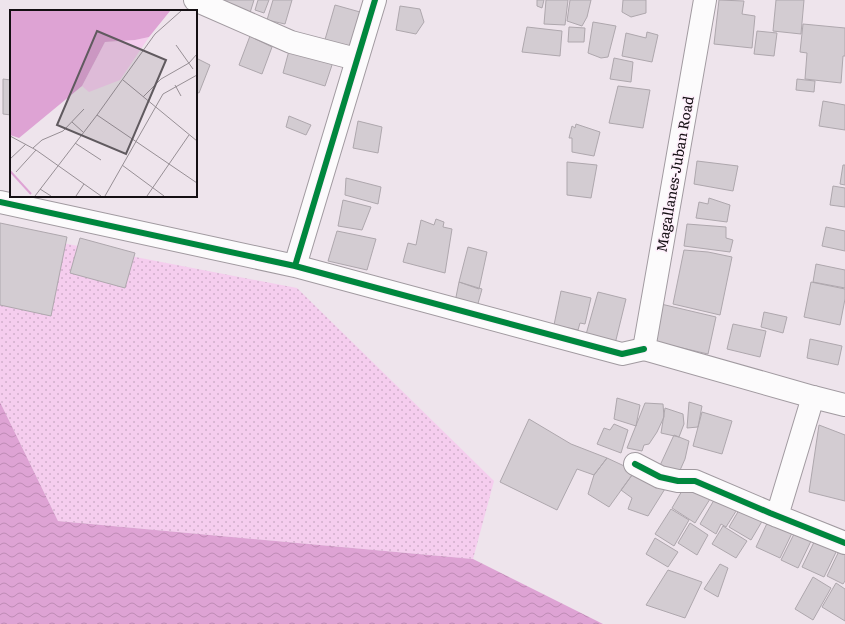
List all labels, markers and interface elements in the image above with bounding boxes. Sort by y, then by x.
inset map [10,10,197,197]
street label: Magallanes-Juban Road [650,94,698,254]

